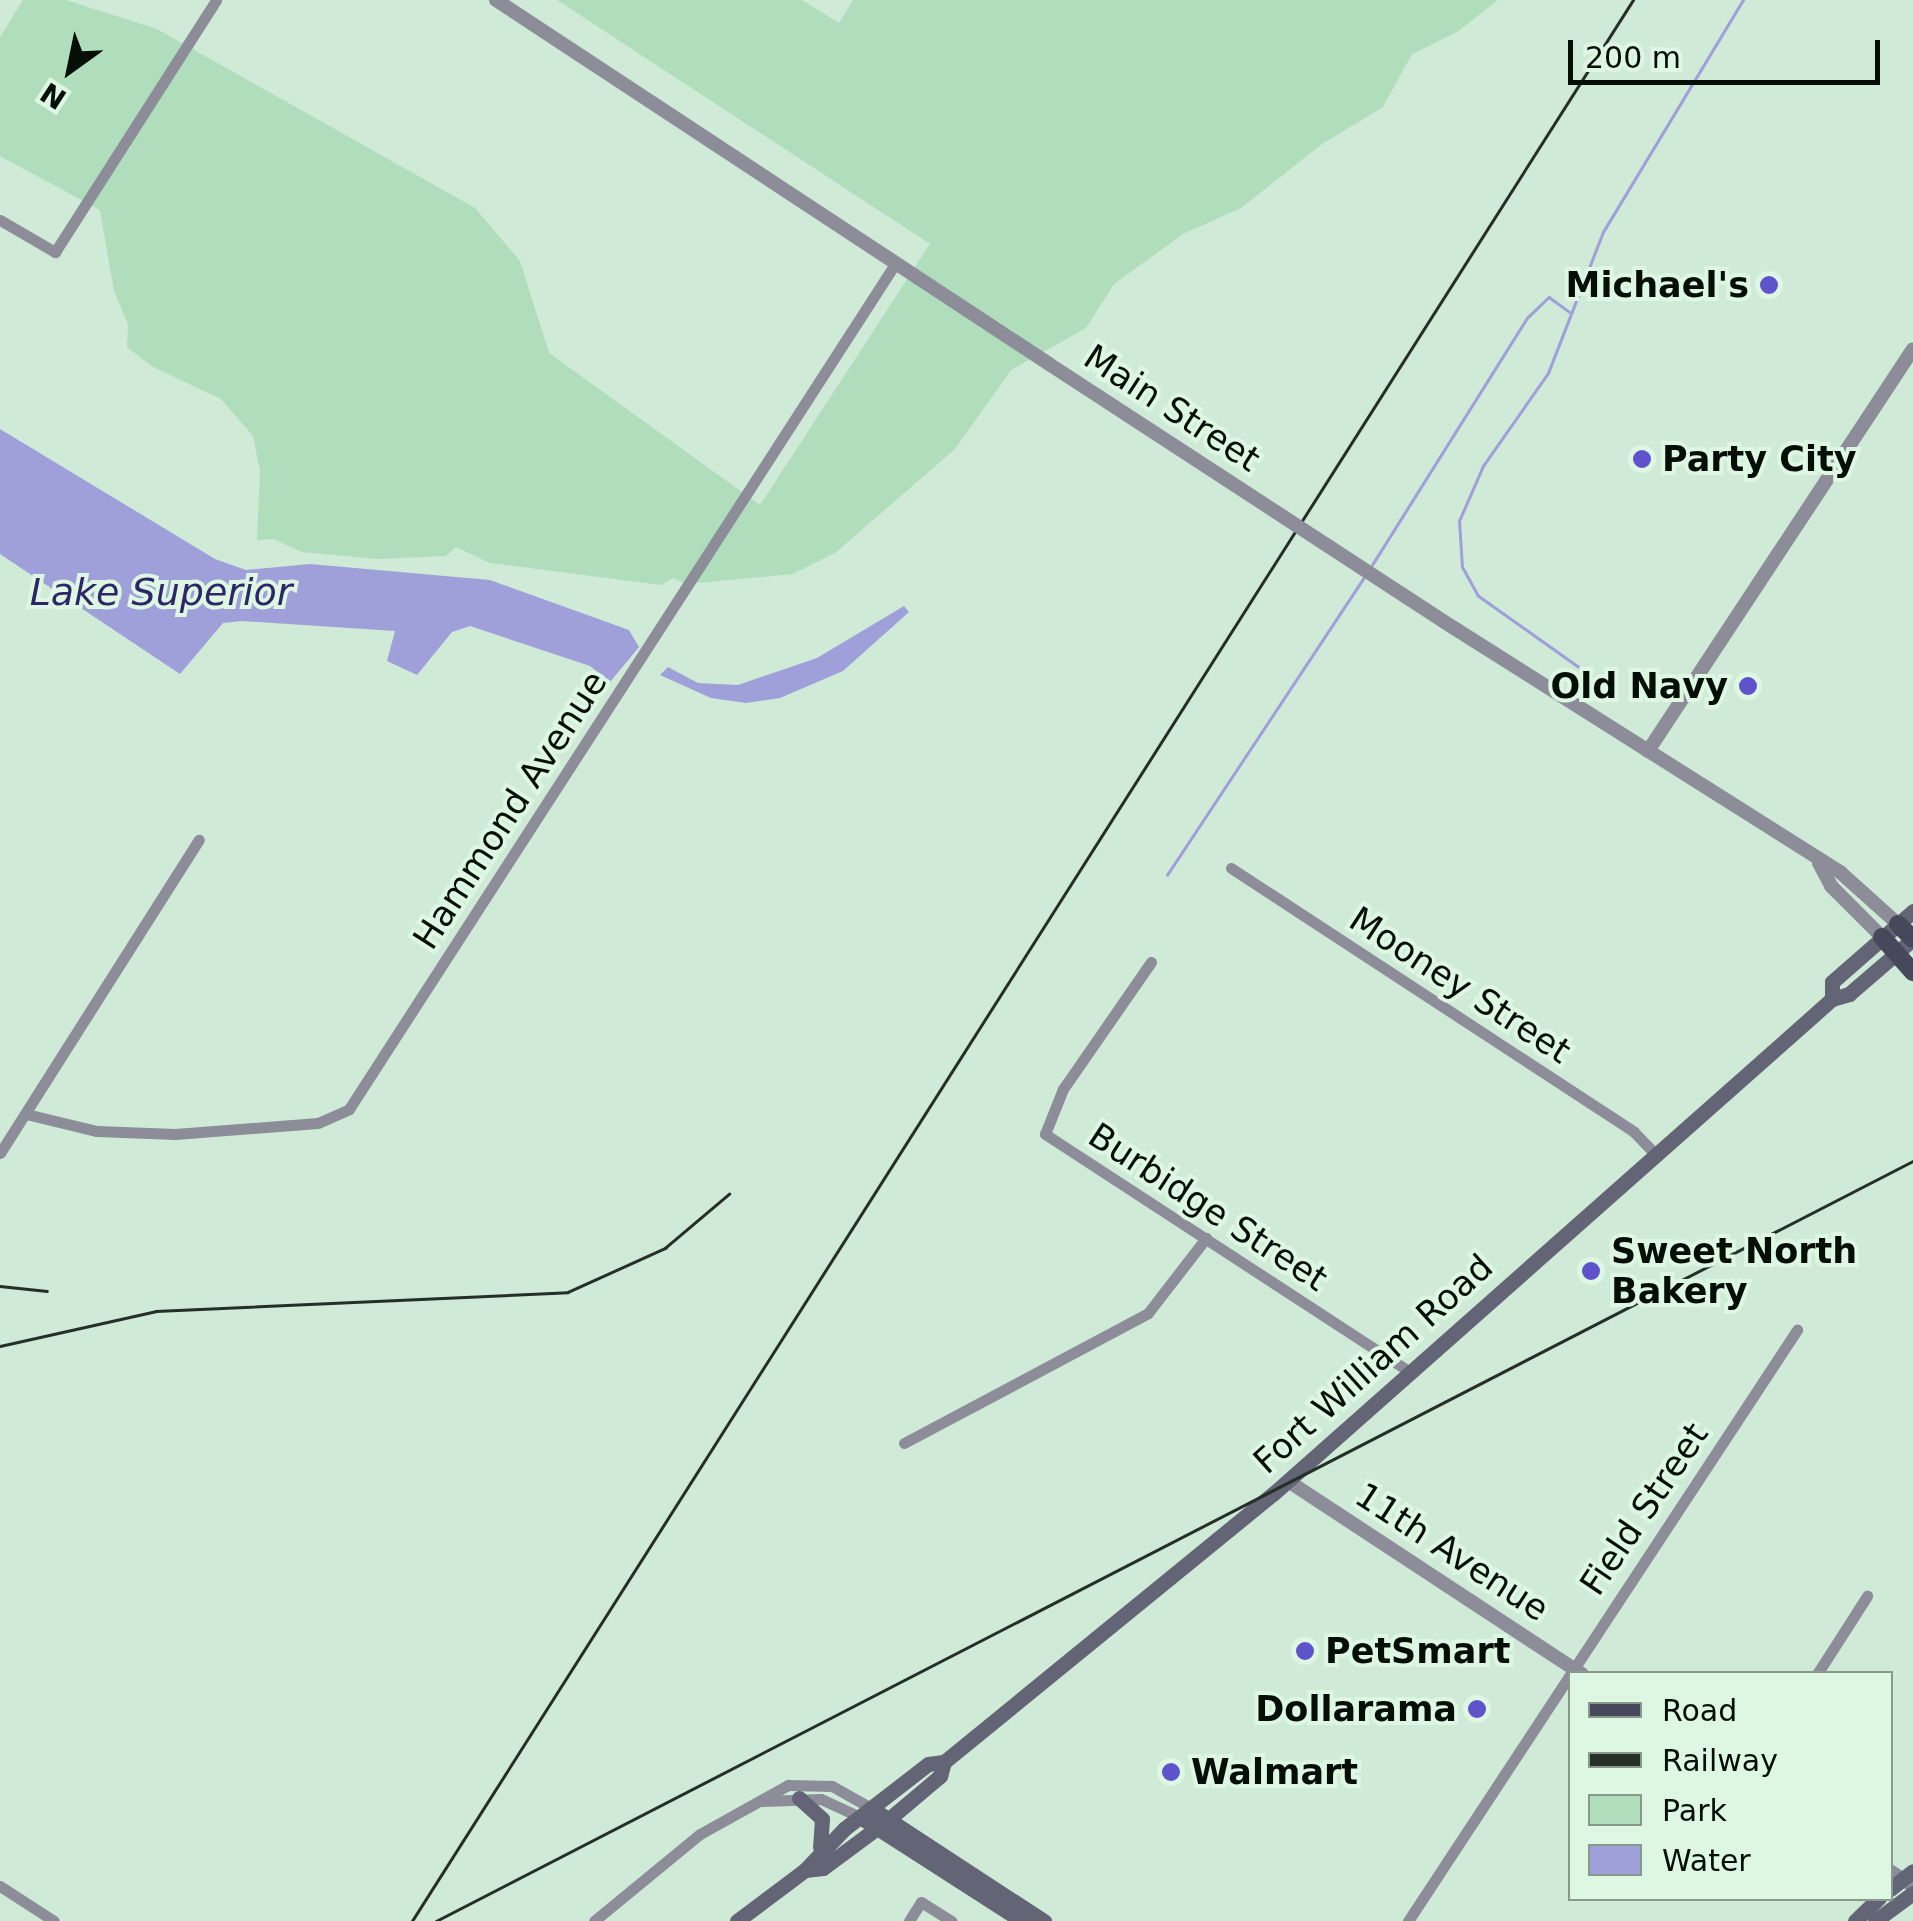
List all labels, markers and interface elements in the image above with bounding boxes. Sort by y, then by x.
north arrow [20,20,120,120]
scale bar [1573,20,1886,82]
text: 200 m [1585,40,1681,75]
text: N [35,75,72,116]
place label: Michael's [1566,264,1749,306]
marker: Michael's [1758,274,1780,296]
street label: Main Street [1076,336,1268,480]
place label: Party City [1662,438,1857,480]
marker: Party City [1631,448,1653,470]
water label: Lake Superior [30,570,292,616]
street label: Hammond Avenue [404,663,616,957]
place label: Old Navy [1550,665,1728,707]
marker: Old Navy [1737,675,1759,697]
street label: Mooney Street [1342,898,1578,1072]
street label: Burbidge Street [1081,1114,1335,1300]
place label: Sweet North Bakery [1611,1230,1857,1312]
street label: Fort William Road [1245,1246,1501,1482]
marker: Sweet North Bakery [1580,1260,1602,1282]
street label: Field Street [1571,1415,1717,1603]
street label: 11th Avenue [1348,1474,1556,1630]
place label: PetSmart [1325,1630,1510,1672]
marker: PetSmart [1294,1640,1316,1662]
legend [1568,1671,1893,1901]
place label: Dollarama [1255,1688,1457,1730]
text: Road [1662,1693,1737,1728]
marker: Dollarama [1466,1698,1488,1720]
text: Railway [1662,1743,1778,1778]
place label: Walmart [1191,1751,1358,1793]
marker: Walmart [1160,1761,1182,1783]
text: Park [1662,1793,1727,1828]
text: Water [1662,1843,1751,1878]

